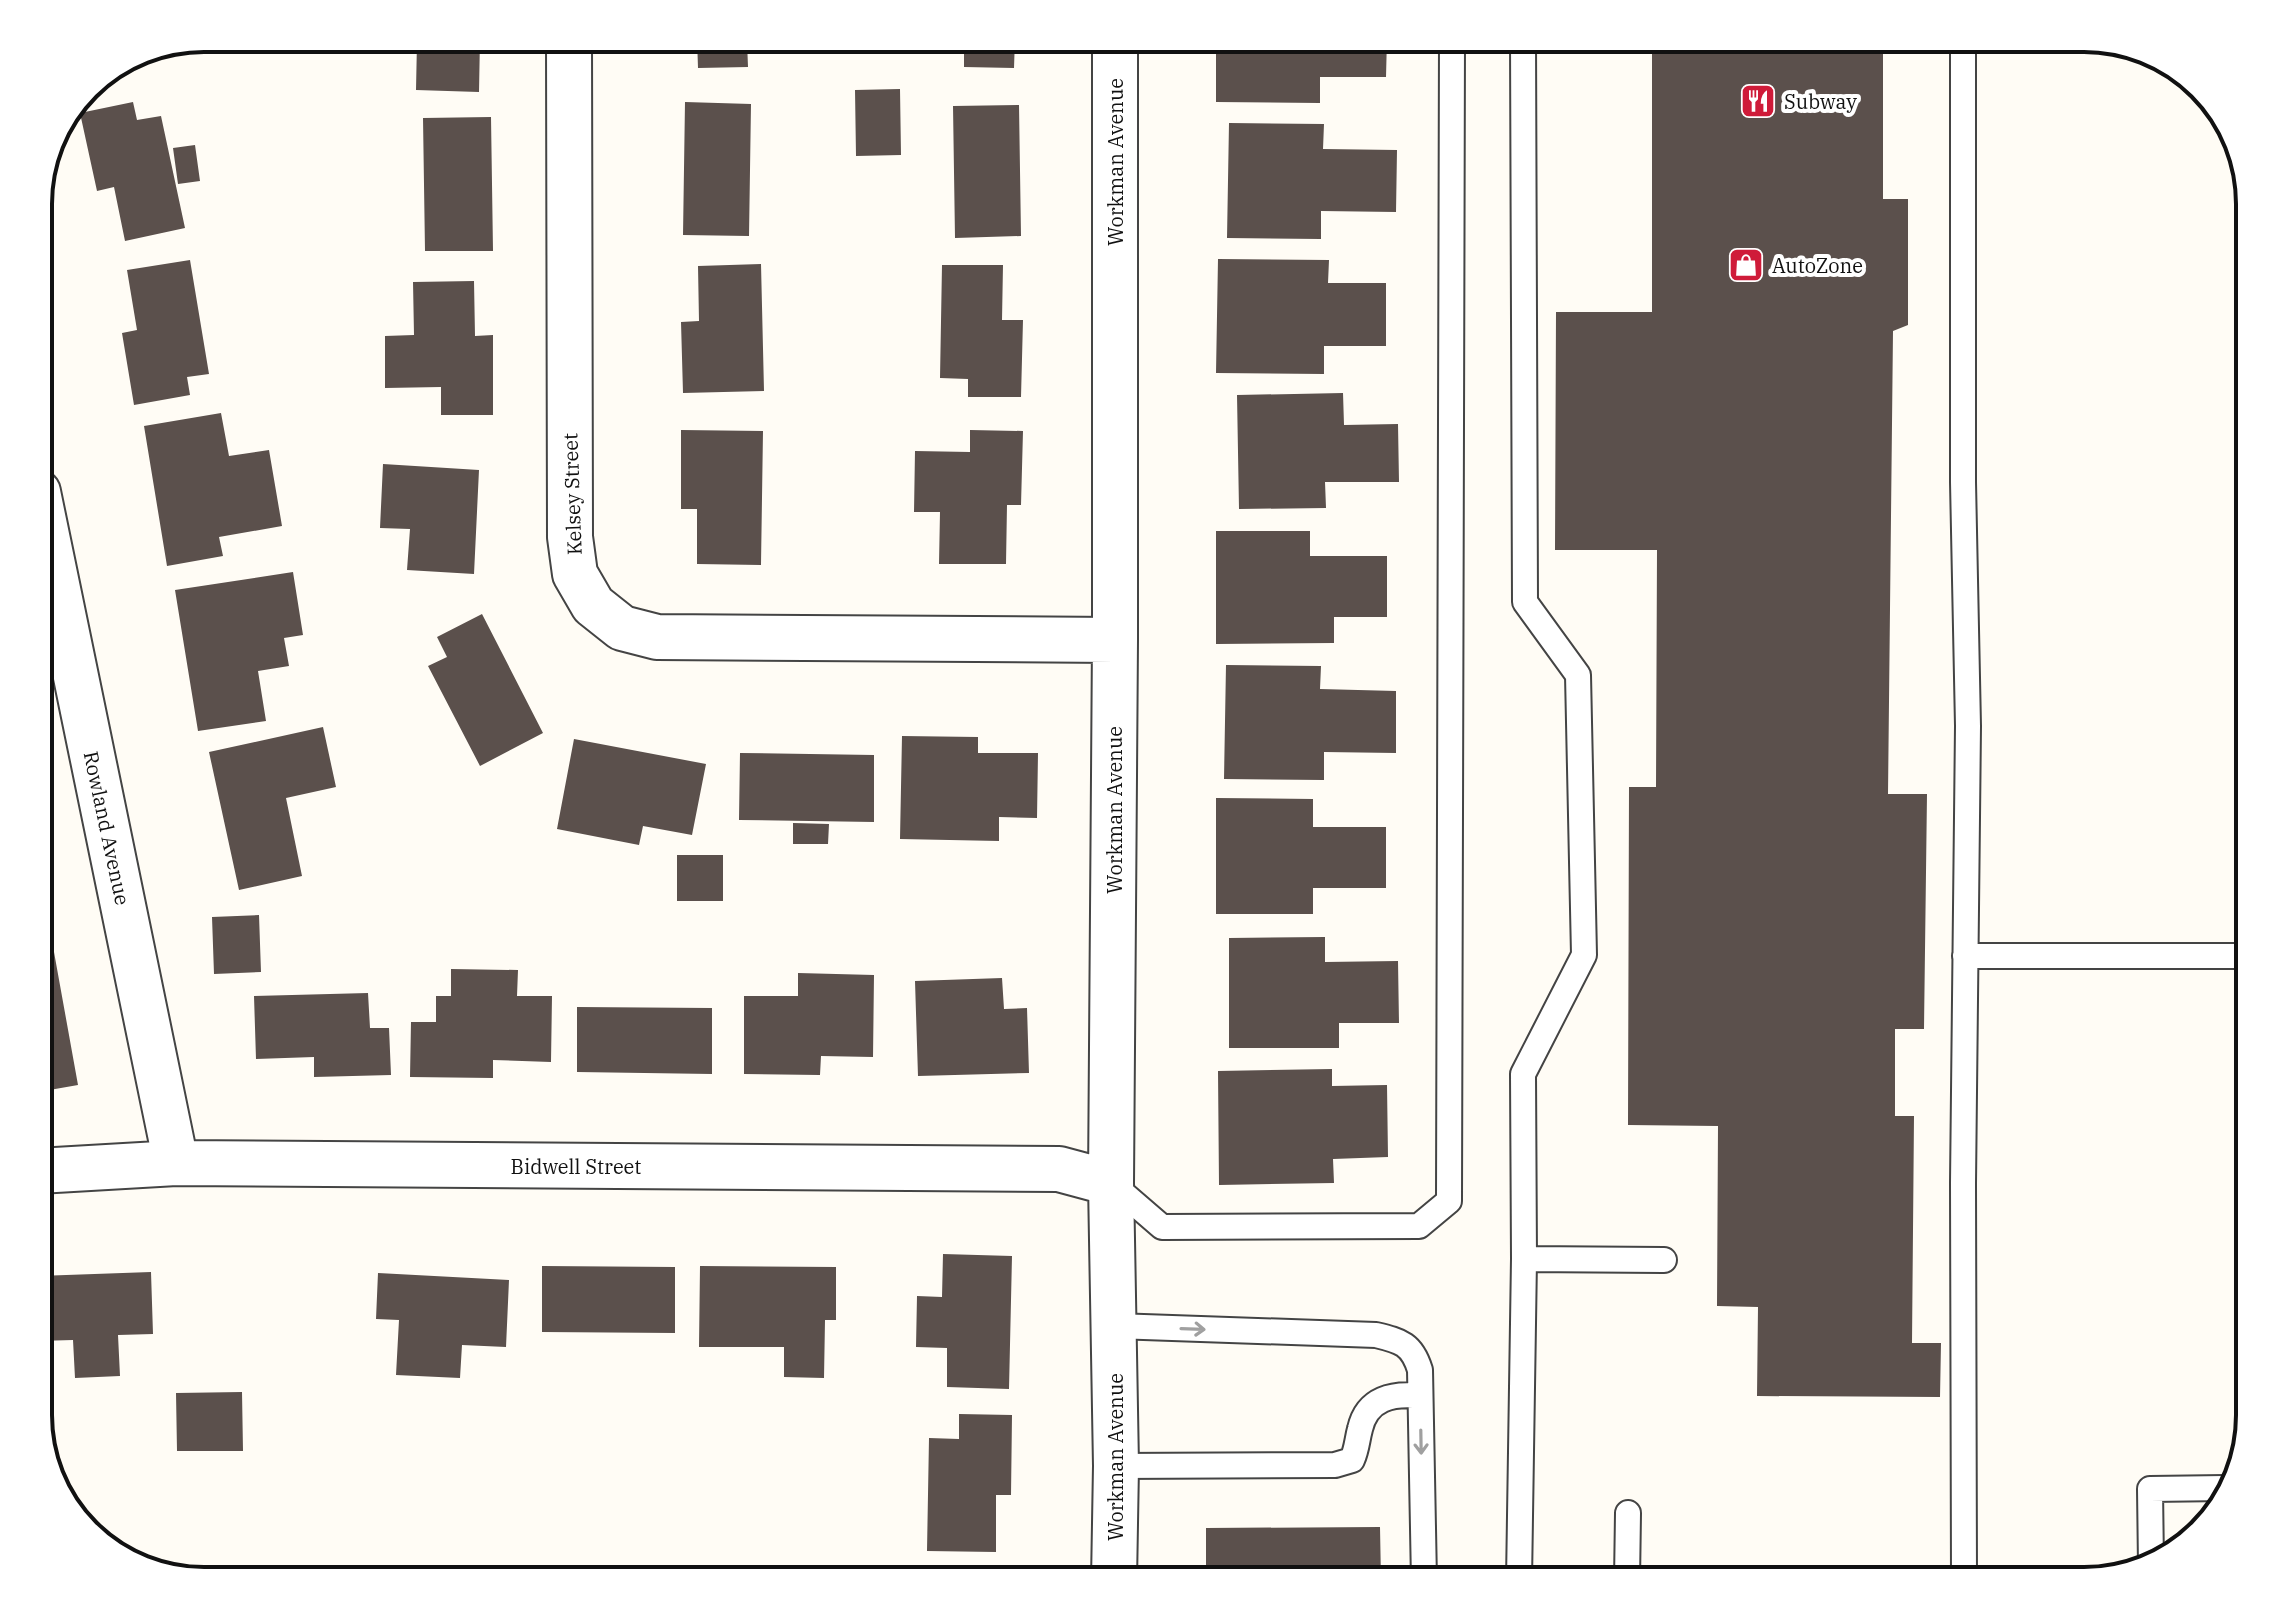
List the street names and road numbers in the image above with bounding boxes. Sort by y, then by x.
street label: Workman Avenue [1102,78,1129,246]
street label: Kelsey Street [556,432,588,556]
street label: Workman Avenue [1101,726,1128,894]
street label: Rowland Avenue [78,749,136,907]
street label: Bidwell Street [511,1153,641,1180]
street label: Workman Avenue [1102,1373,1129,1541]

